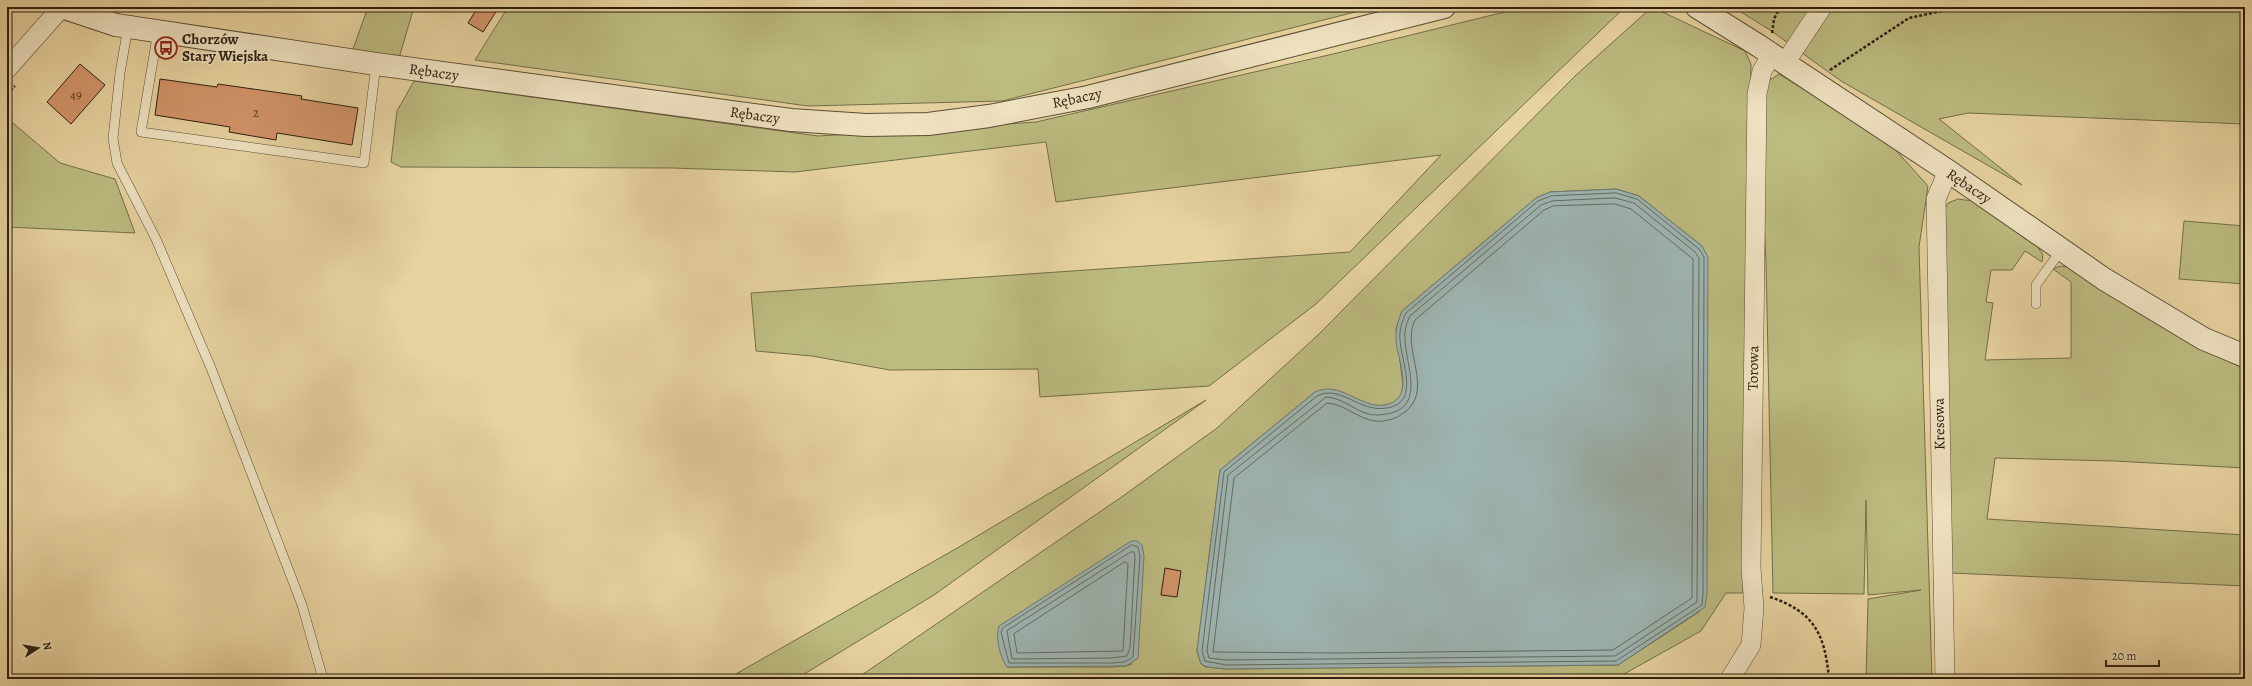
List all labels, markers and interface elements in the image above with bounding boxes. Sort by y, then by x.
place label: Chorzów Stary Wiejska [182,29,269,66]
bus stop icon: Chorzów Stary Wiejska [153,35,179,61]
street label: Rębaczy [408,59,460,85]
street label: Rębaczy [1050,83,1104,113]
house number: 49 [70,86,82,103]
street label: Rębaczy [729,102,781,128]
house number: 2 [253,104,259,121]
street label: Rębaczy [1943,164,1996,208]
street label: Torowa [1743,345,1763,391]
street label: Kresowa [1929,398,1949,450]
north arrow [18,628,58,668]
text: N [39,641,55,652]
scale bar [2106,642,2159,668]
text: 20 m [2112,648,2136,664]

